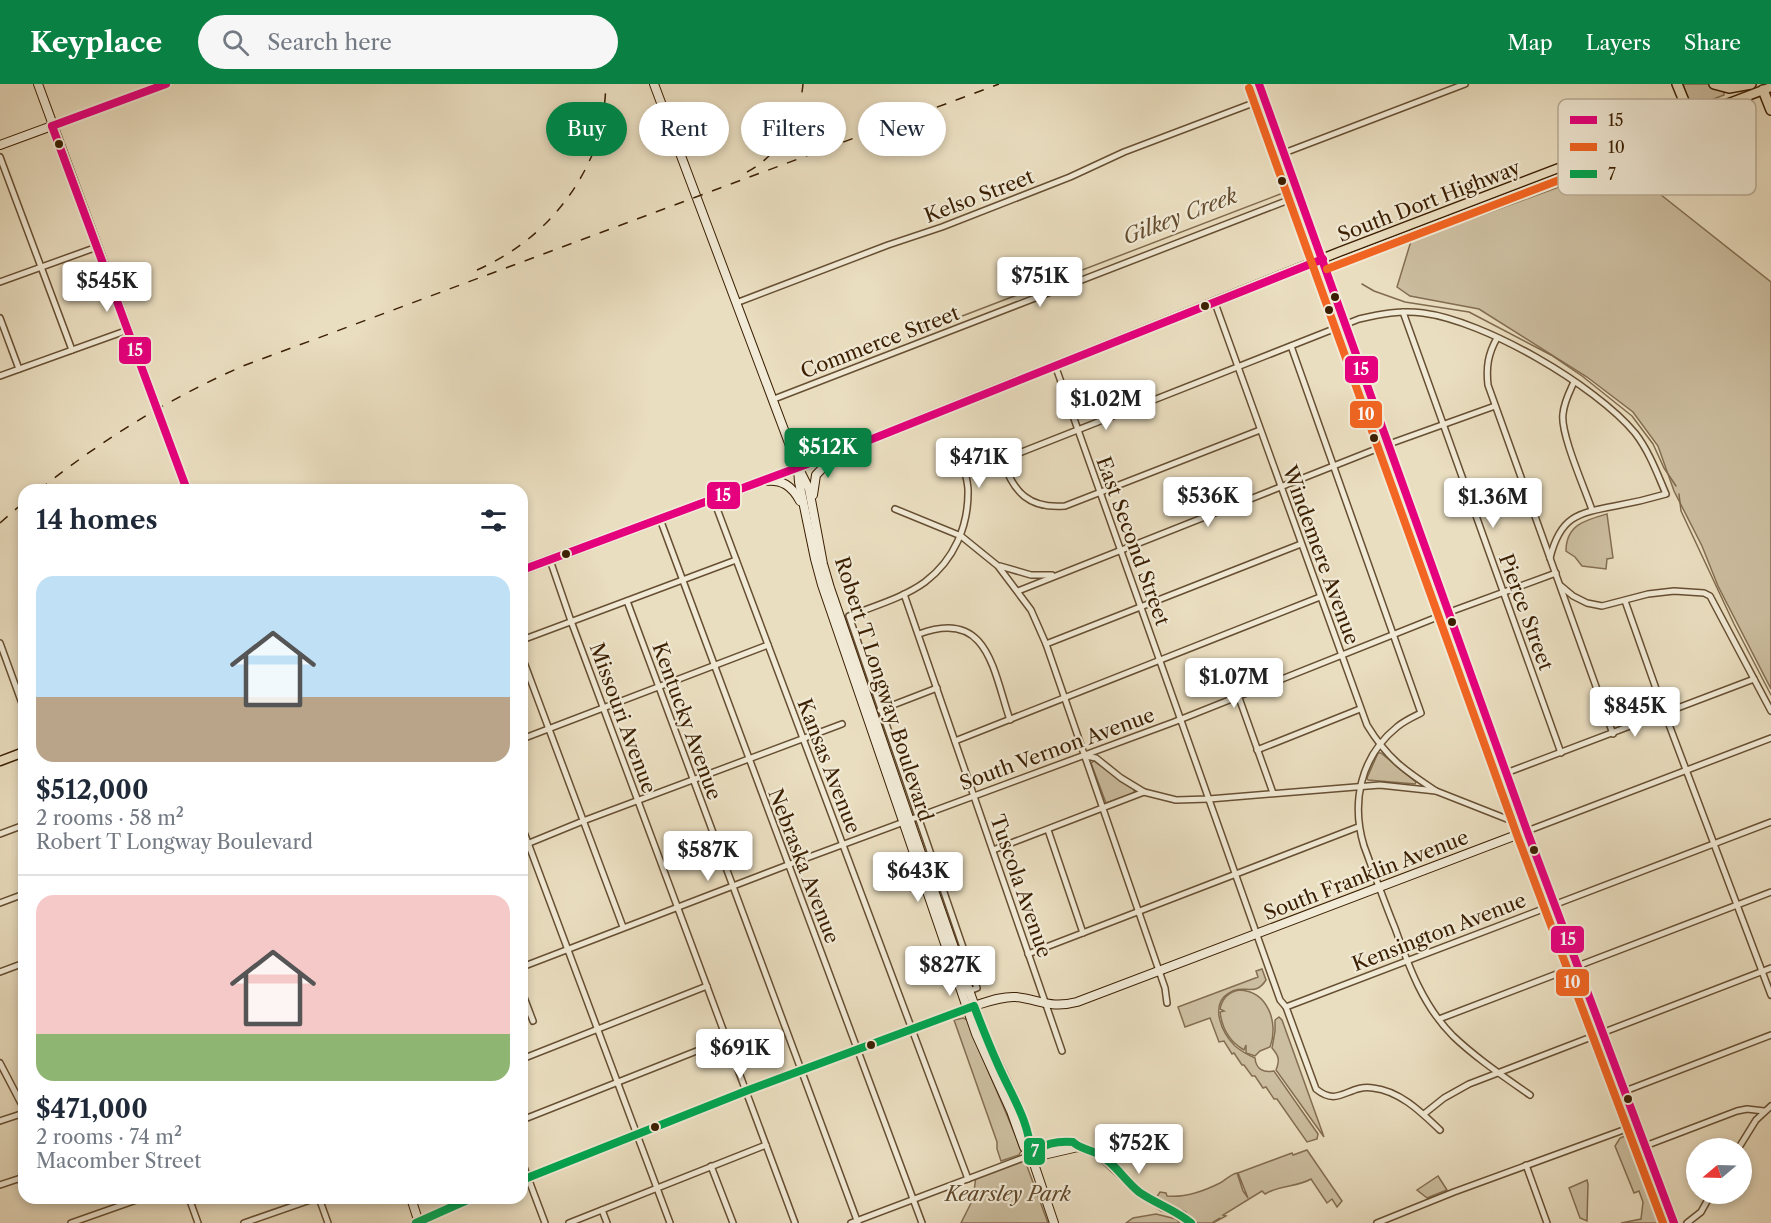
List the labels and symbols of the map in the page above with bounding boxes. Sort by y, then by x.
legend [1558,99,1756,195]
text: 15 [1608,110,1623,130]
text: 10 [1608,137,1625,157]
unlabelled marker [53,138,65,150]
street label: South Dort Highway [1334,155,1525,247]
street label: Kelso Street [921,164,1037,228]
text: 7 [1608,164,1616,184]
unlabelled marker [1276,175,1288,187]
water label: Gilkey Creek [1119,183,1241,249]
pin: $751K [998,257,1082,308]
pin: $545K [65,262,149,313]
unlabelled marker [1329,291,1341,303]
unlabelled marker [1199,300,1211,312]
street label: Commerce Street [797,301,963,383]
unlabelled marker [1323,304,1335,316]
line badge: 15 [118,336,152,365]
text: 15 [127,340,143,360]
line badge: 15 [1344,355,1379,384]
text: 15 [1353,359,1369,379]
pin: $1.02M [1057,380,1155,431]
line badge: 10 [1349,400,1383,429]
text: 10 [1357,404,1375,424]
pin: $512K [786,428,870,479]
unlabelled marker [1368,432,1380,444]
pin: $471K [937,438,1021,489]
street label: East Second Street [1091,453,1175,629]
street label: Windemere Avenue [1277,461,1365,648]
pin: $536K [1166,477,1250,528]
pin: $1.36M [1444,478,1542,529]
line badge: 15 [706,481,741,510]
text: 15 [715,485,731,505]
unlabelled marker [560,548,572,560]
street label: Pierce Street [1494,550,1558,674]
street label: Robert T Longway Boulevard [830,554,938,824]
unlabelled marker [1446,616,1458,628]
street label: Missouri Avenue [585,639,661,797]
street label: Kentucky Avenue [647,639,727,803]
pin: $1.07M [1185,658,1283,709]
pin: $845K [1593,687,1677,738]
street label: Kansas Avenue [792,695,866,837]
street label: South Vernon Avenue [956,703,1158,795]
street label: Nebraska Avenue [763,785,845,947]
street label: Tuscola Avenue [985,811,1057,961]
street label: South Franklin Avenue [1260,825,1472,925]
pin: $587K [666,831,750,882]
unlabelled marker [1528,844,1540,856]
pin: $643K [876,852,960,903]
street label: Kensington Avenue [1349,888,1529,976]
line badge: 15 [1550,925,1585,954]
text: 15 [1560,929,1576,949]
pin: $827K [908,946,992,997]
line badge: 10 [1555,968,1590,997]
text: 10 [1563,972,1581,992]
pin: $691K [698,1029,782,1080]
unlabelled marker [865,1039,877,1051]
unlabelled marker [1622,1093,1634,1105]
unlabelled marker [649,1121,661,1133]
pin: $752K [1097,1124,1181,1175]
line badge: 7 [1023,1137,1046,1166]
north arrow [1686,1138,1752,1204]
text: 7 [1031,1141,1040,1161]
park label: Kearsley Park [943,1182,1071,1206]

